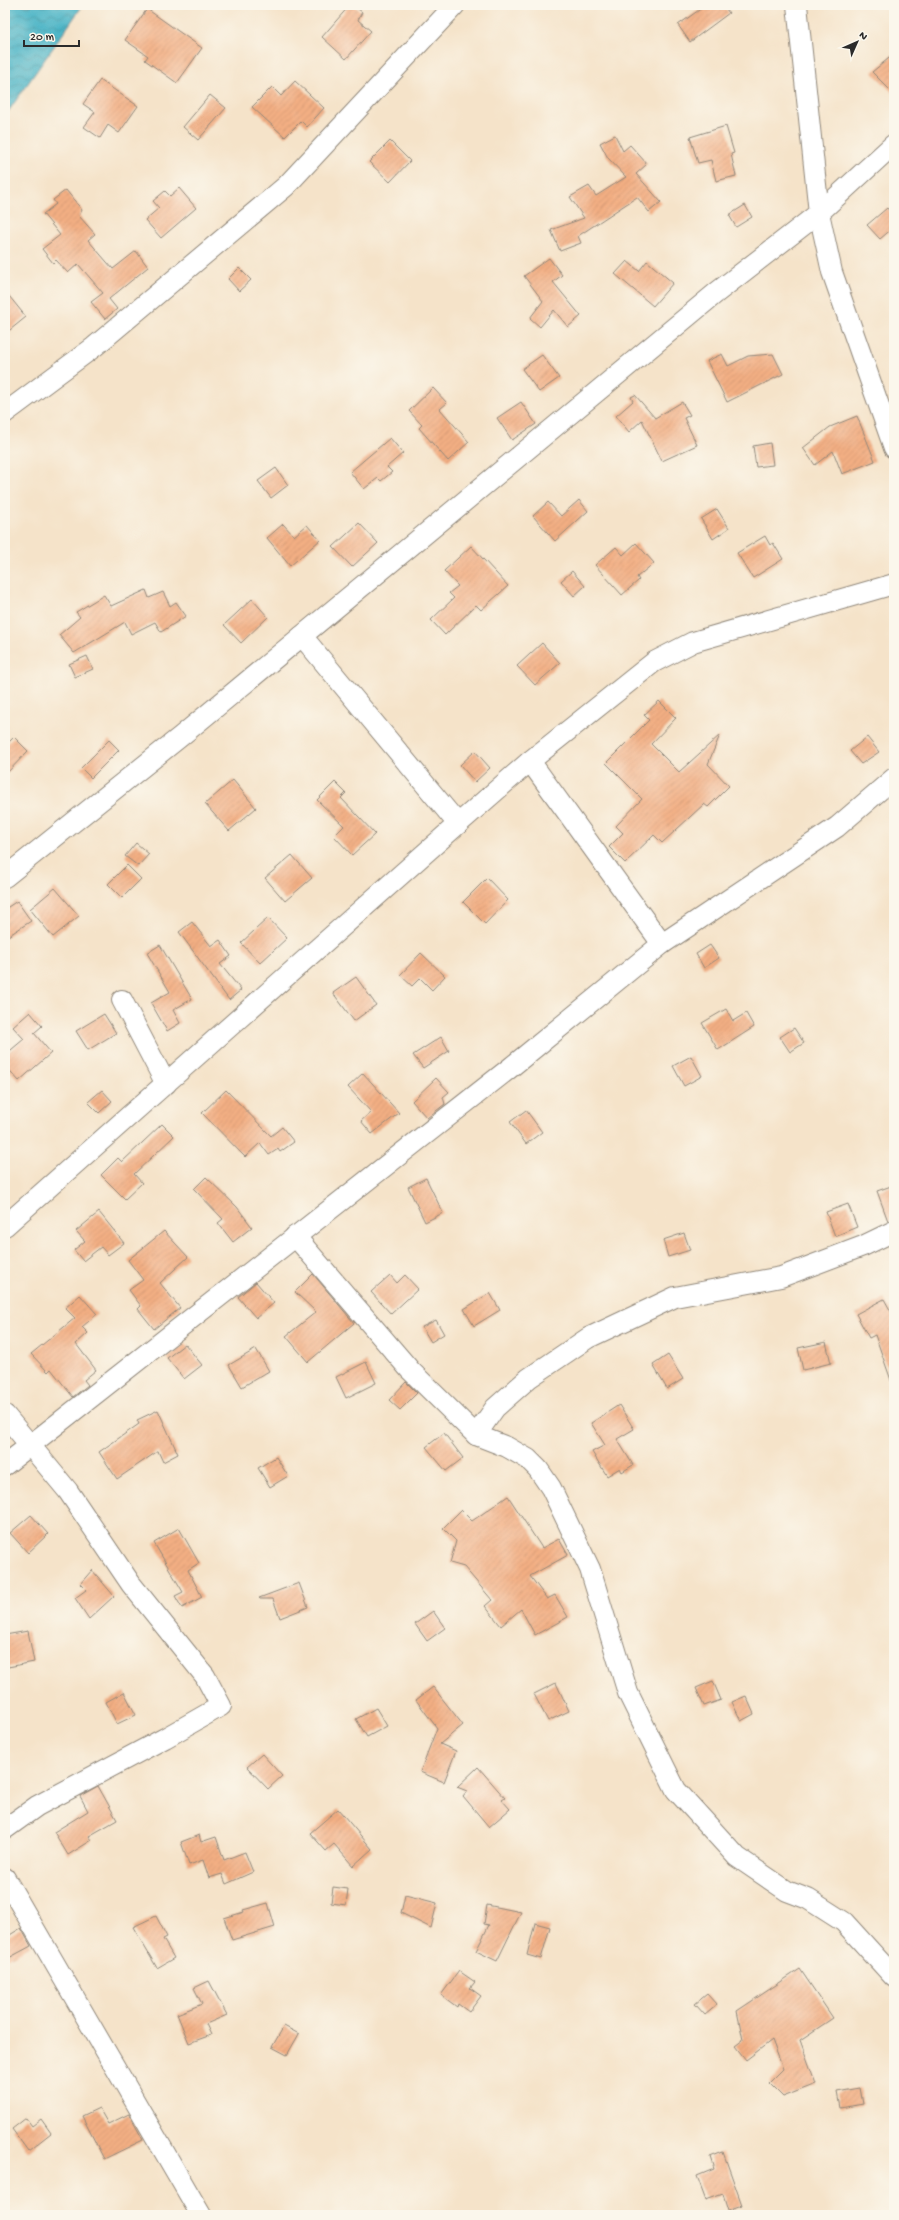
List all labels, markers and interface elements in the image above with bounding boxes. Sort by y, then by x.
scale bar [24,22,79,48]
north arrow [837,22,877,62]
text: N [856,30,869,43]
text: 20 m [30,31,55,45]

